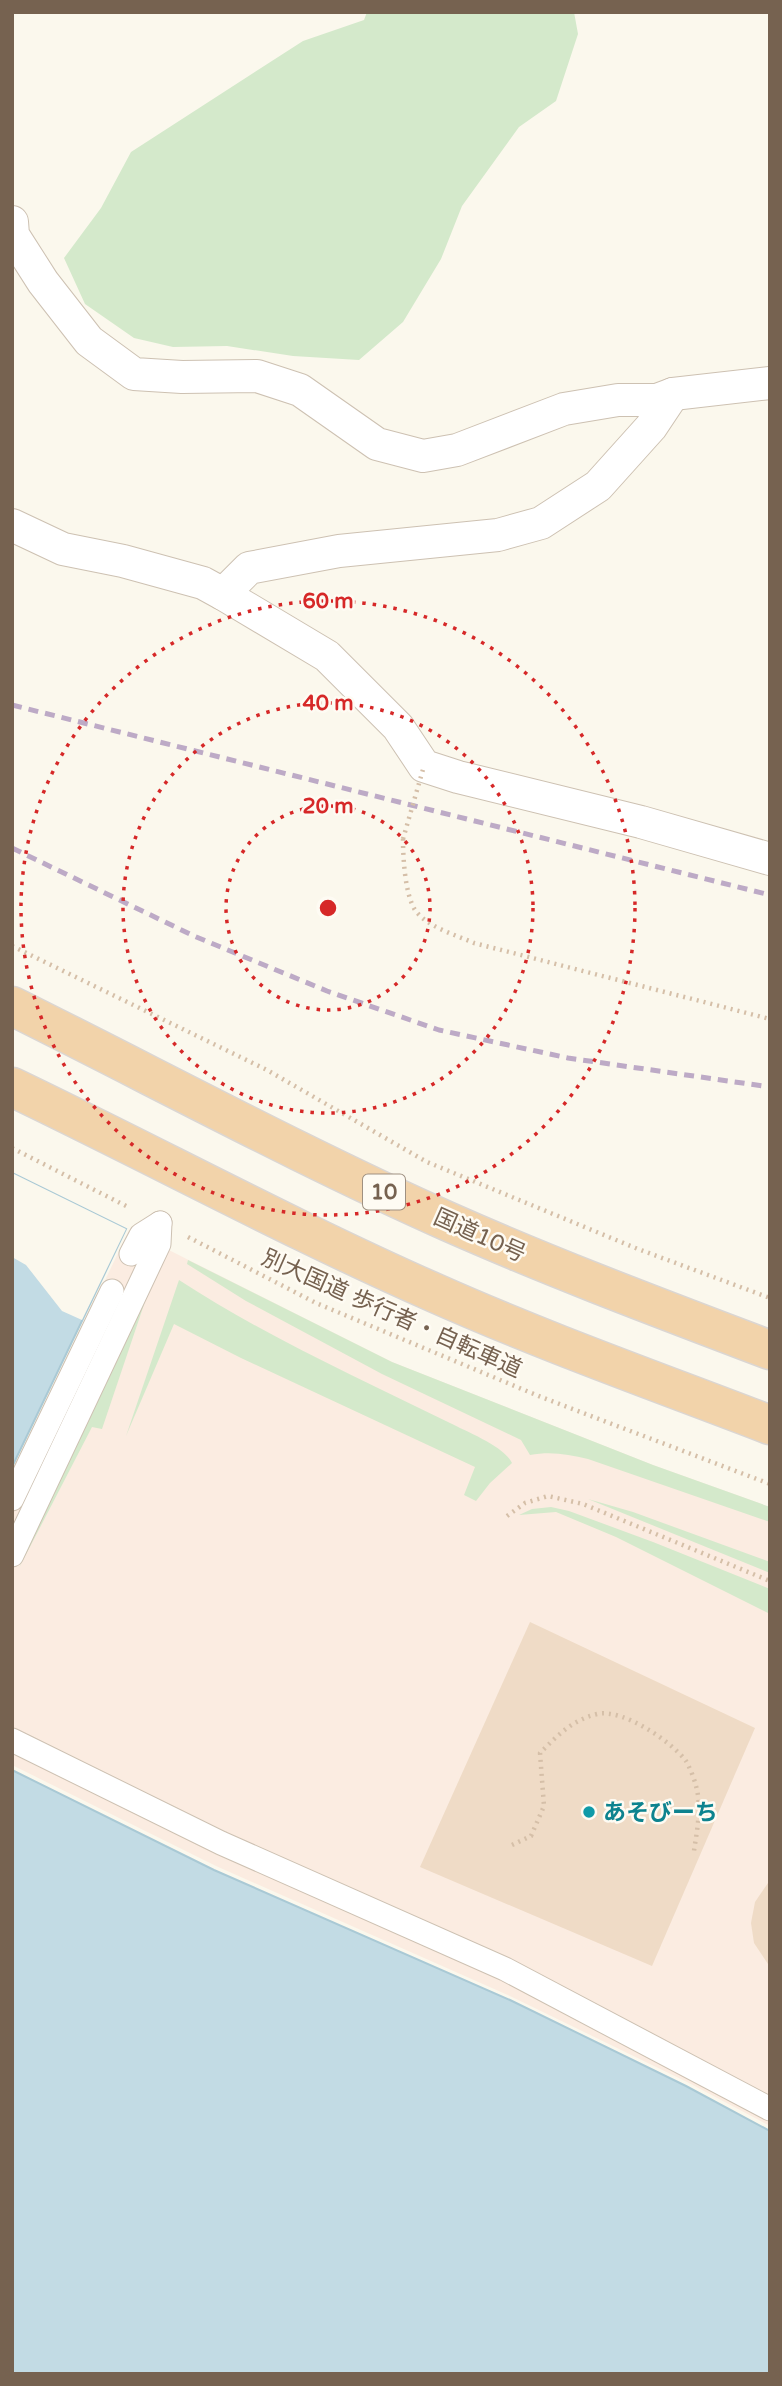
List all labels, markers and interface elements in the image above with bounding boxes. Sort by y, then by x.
text: 60 m [302,589,354,614]
text: 40 m [302,691,354,716]
text: 20 m [302,794,354,819]
centre of rings [316,896,340,920]
road number: 10 [363,1174,405,1210]
street label: 国道10号 [429,1203,530,1269]
street label: 別大国道 歩行者・自転車道 [257,1244,526,1384]
place label: あそびーち [603,1799,718,1827]
marker: あそびーち [581,1804,597,1820]

